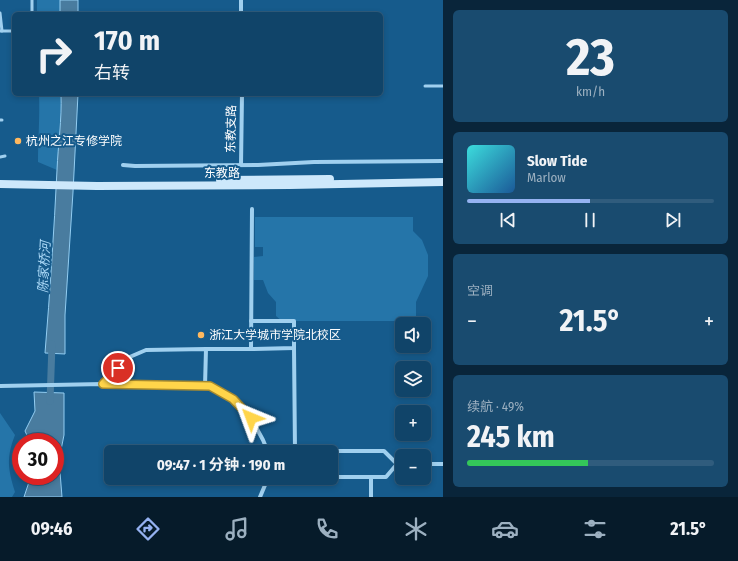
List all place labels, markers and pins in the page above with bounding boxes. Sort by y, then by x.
place label: 杭州之江专修学院 [26,134,122,148]
marker: 杭州之江专修学院 [13,136,23,146]
place label: 浙江大学城市学院北校区 [209,328,341,342]
marker: 浙江大学城市学院北校区 [196,330,206,340]
pin [101,351,135,385]

